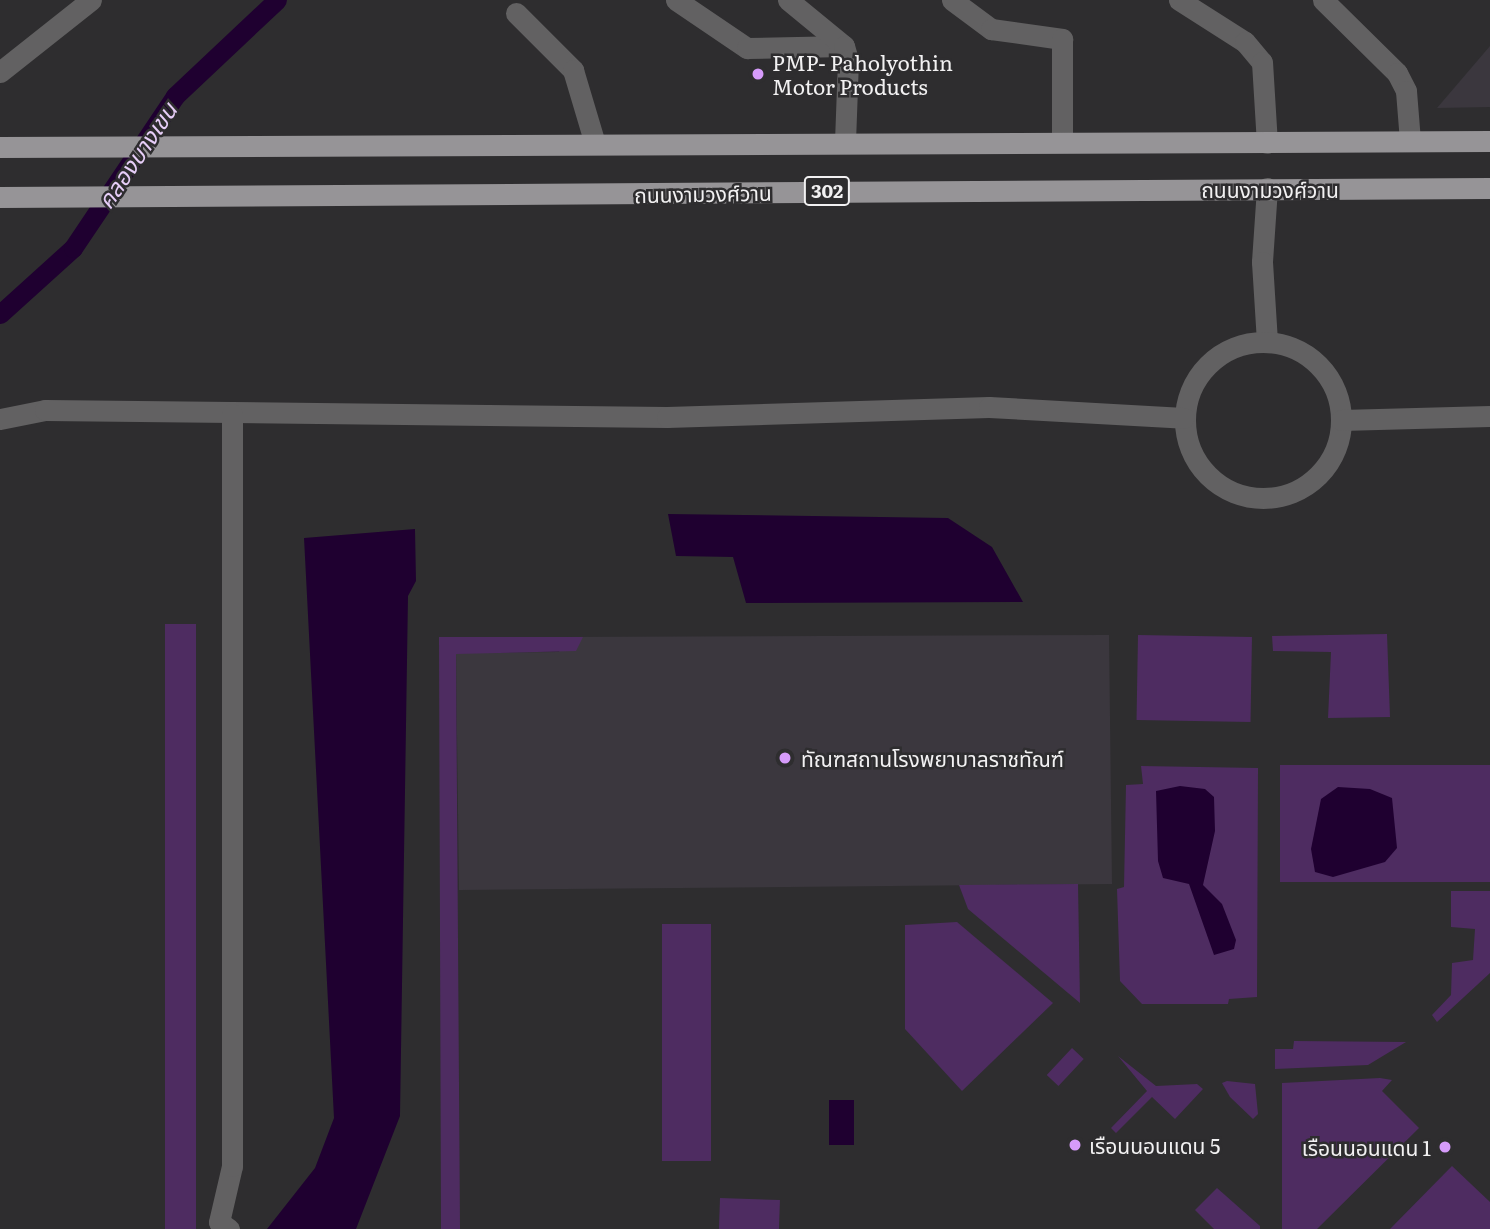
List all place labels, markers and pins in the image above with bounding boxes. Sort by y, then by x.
place label: PMP- Paholyothin Motor Products [772,49,953,99]
marker: PMP- Paholyothin Motor Products [750,66,766,82]
place label: ทัณฑสถานโรงพยาบาลราชทัณฑ์ [801,745,1064,771]
marker: ทัณฑสถานโรงพยาบาลราชทัณฑ์ [775,748,795,768]
place label: เรือนนอนแดน 5 [1089,1132,1220,1158]
place label: เรือนนอนแดน 1 [1302,1134,1431,1160]
marker: เรือนนอนแดน 5 [1067,1137,1083,1153]
marker: เรือนนอนแดน 1 [1437,1139,1453,1155]

